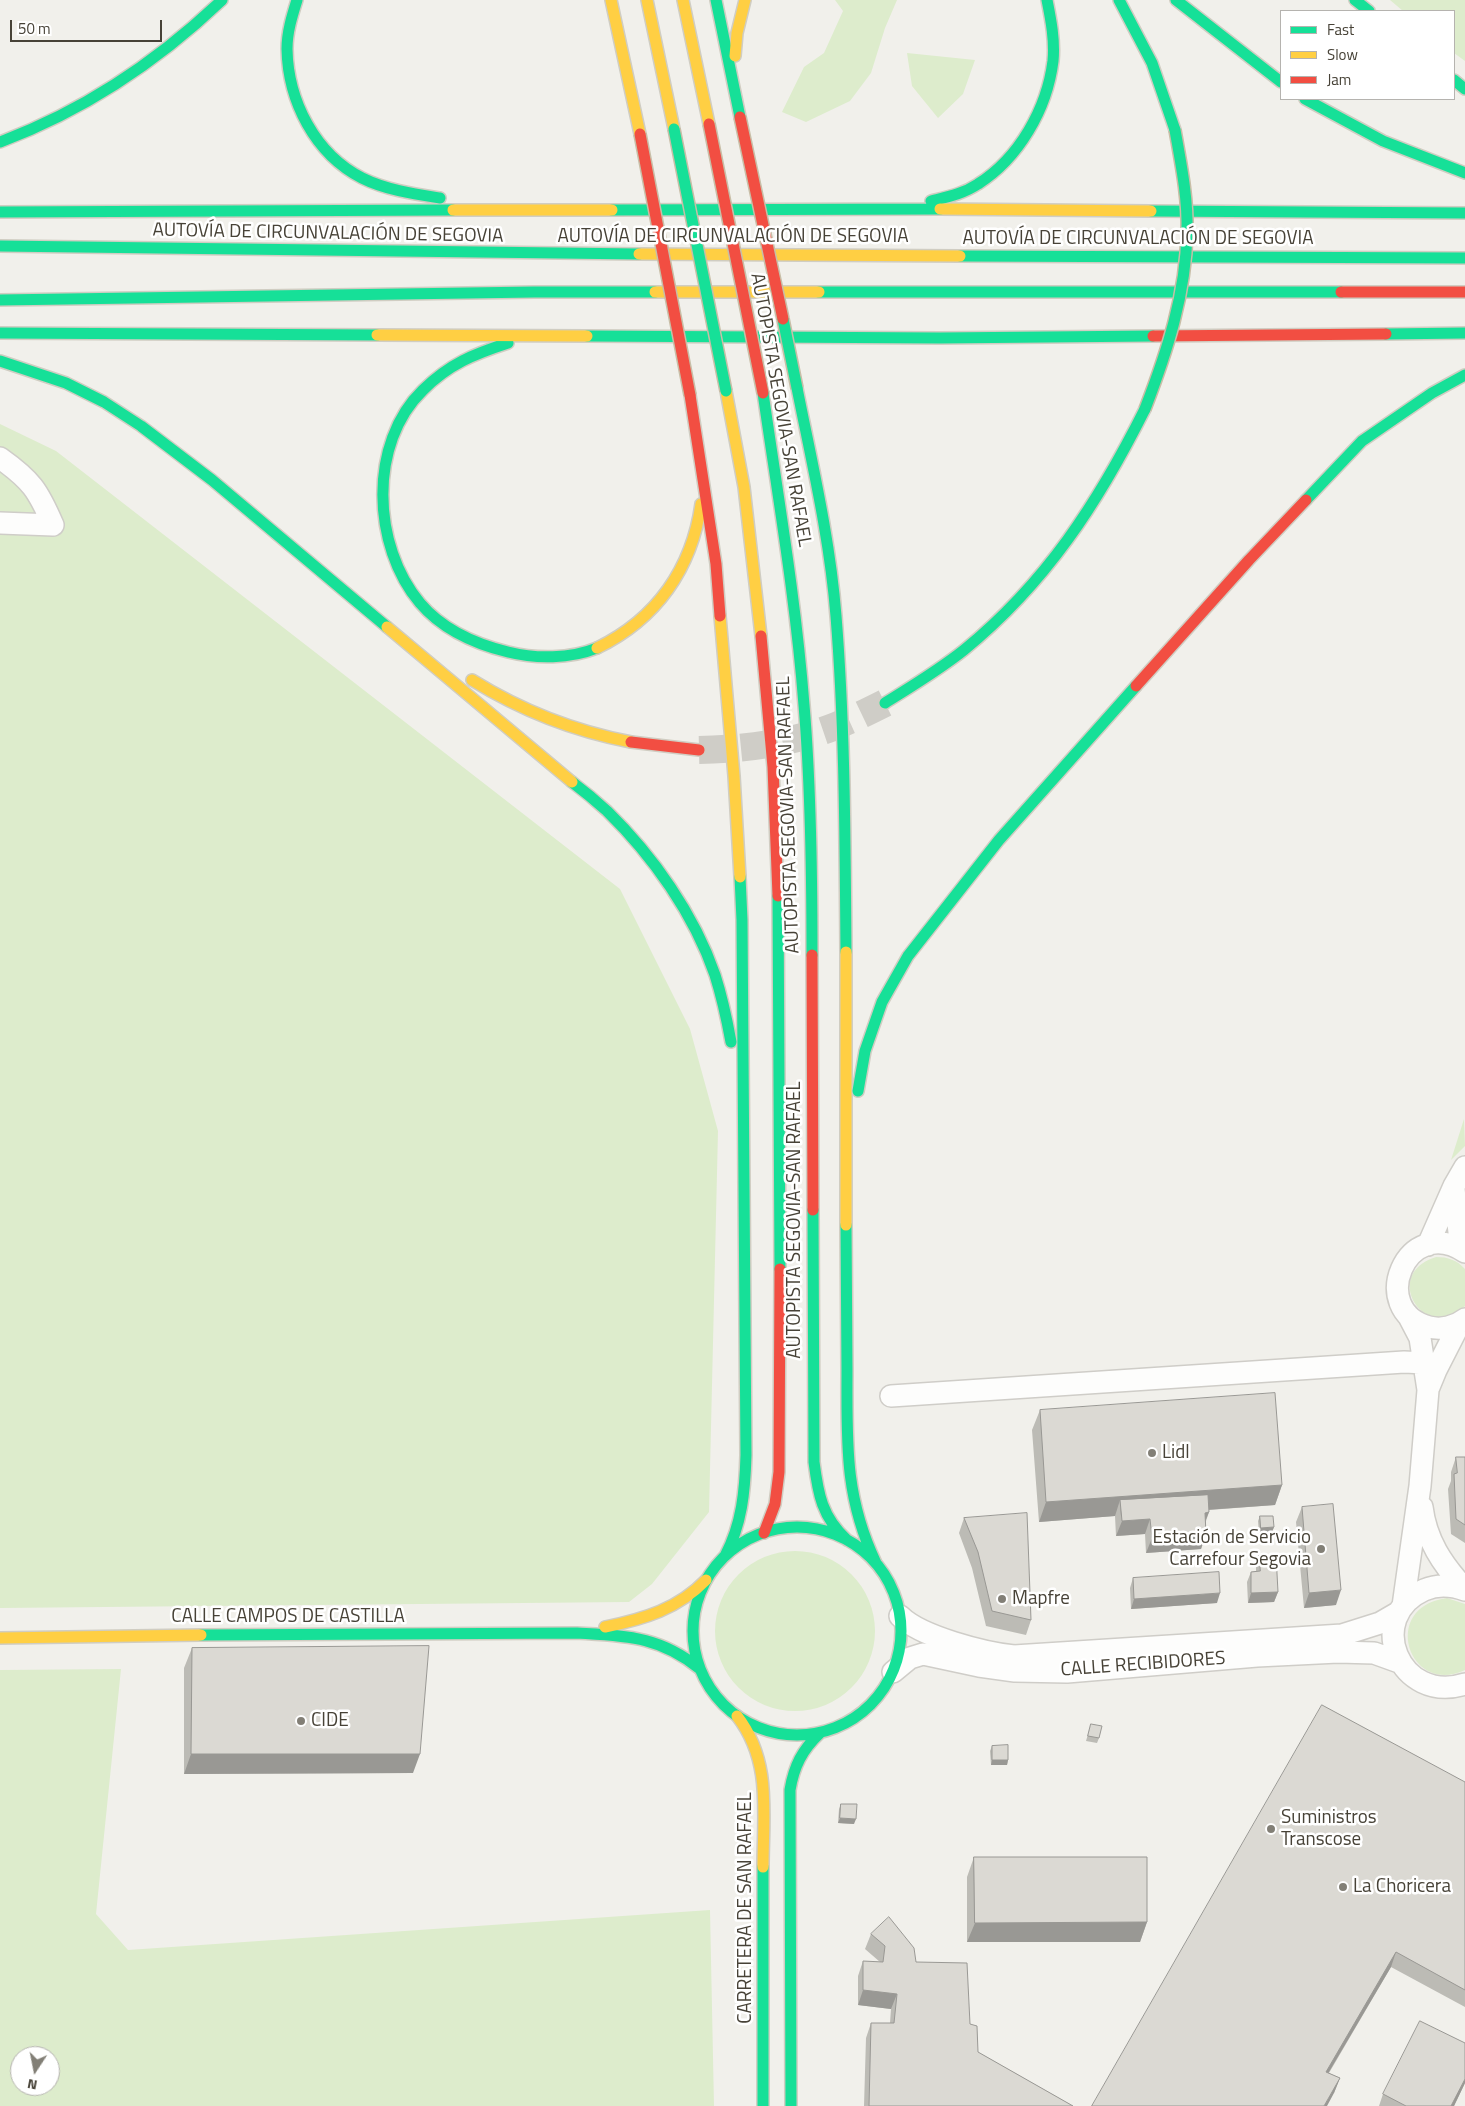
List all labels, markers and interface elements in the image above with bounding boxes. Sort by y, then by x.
scale bar [12,10,165,42]
legend [1280,10,1455,100]
text: 50 m [18,17,51,40]
text: Fast [1327,18,1354,41]
text: Slow [1327,43,1358,66]
text: Jam [1327,68,1351,91]
street label: AUTOVÍA DE CIRCUNVALACIÓN DE SEGOVIA [152,220,504,248]
street label: AUTOVÍA DE CIRCUNVALACIÓN DE SEGOVIA [558,226,908,248]
street label: AUTOVÍA DE CIRCUNVALACIÓN DE SEGOVIA [963,228,1313,250]
street label: AUTOPISTA SEGOVIA-SAN RAFAEL [745,271,815,549]
street label: AUTOPISTA SEGOVIA-SAN RAFAEL [773,676,805,954]
street label: AUTOPISTA SEGOVIA-SAN RAFAEL [784,1081,806,1359]
place label: Lidl [1162,1442,1190,1464]
marker: Lidl [1146,1447,1158,1459]
place label: Estación de Servicio Carrefour Segovia [1153,1527,1311,1571]
marker: Estación de Servicio Carrefour Segovia [1315,1543,1327,1555]
place label: Mapfre [1012,1588,1070,1610]
marker: Mapfre [996,1593,1008,1605]
street label: CALLE CAMPOS DE CASTILLA [171,1606,405,1628]
street label: CALLE RECIBIDORES [1060,1648,1226,1682]
place label: CIDE [311,1710,349,1732]
marker: CIDE [295,1715,307,1727]
street label: CARRETERA DE SAN RAFAEL [735,1792,757,2024]
place label: Suministros Transcose [1281,1807,1377,1851]
marker: Suministros Transcose [1265,1823,1277,1835]
place label: La Choricera [1353,1876,1451,1898]
marker: La Choricera [1337,1881,1349,1893]
north arrow [10,2046,60,2096]
text: N [25,2074,39,2096]

